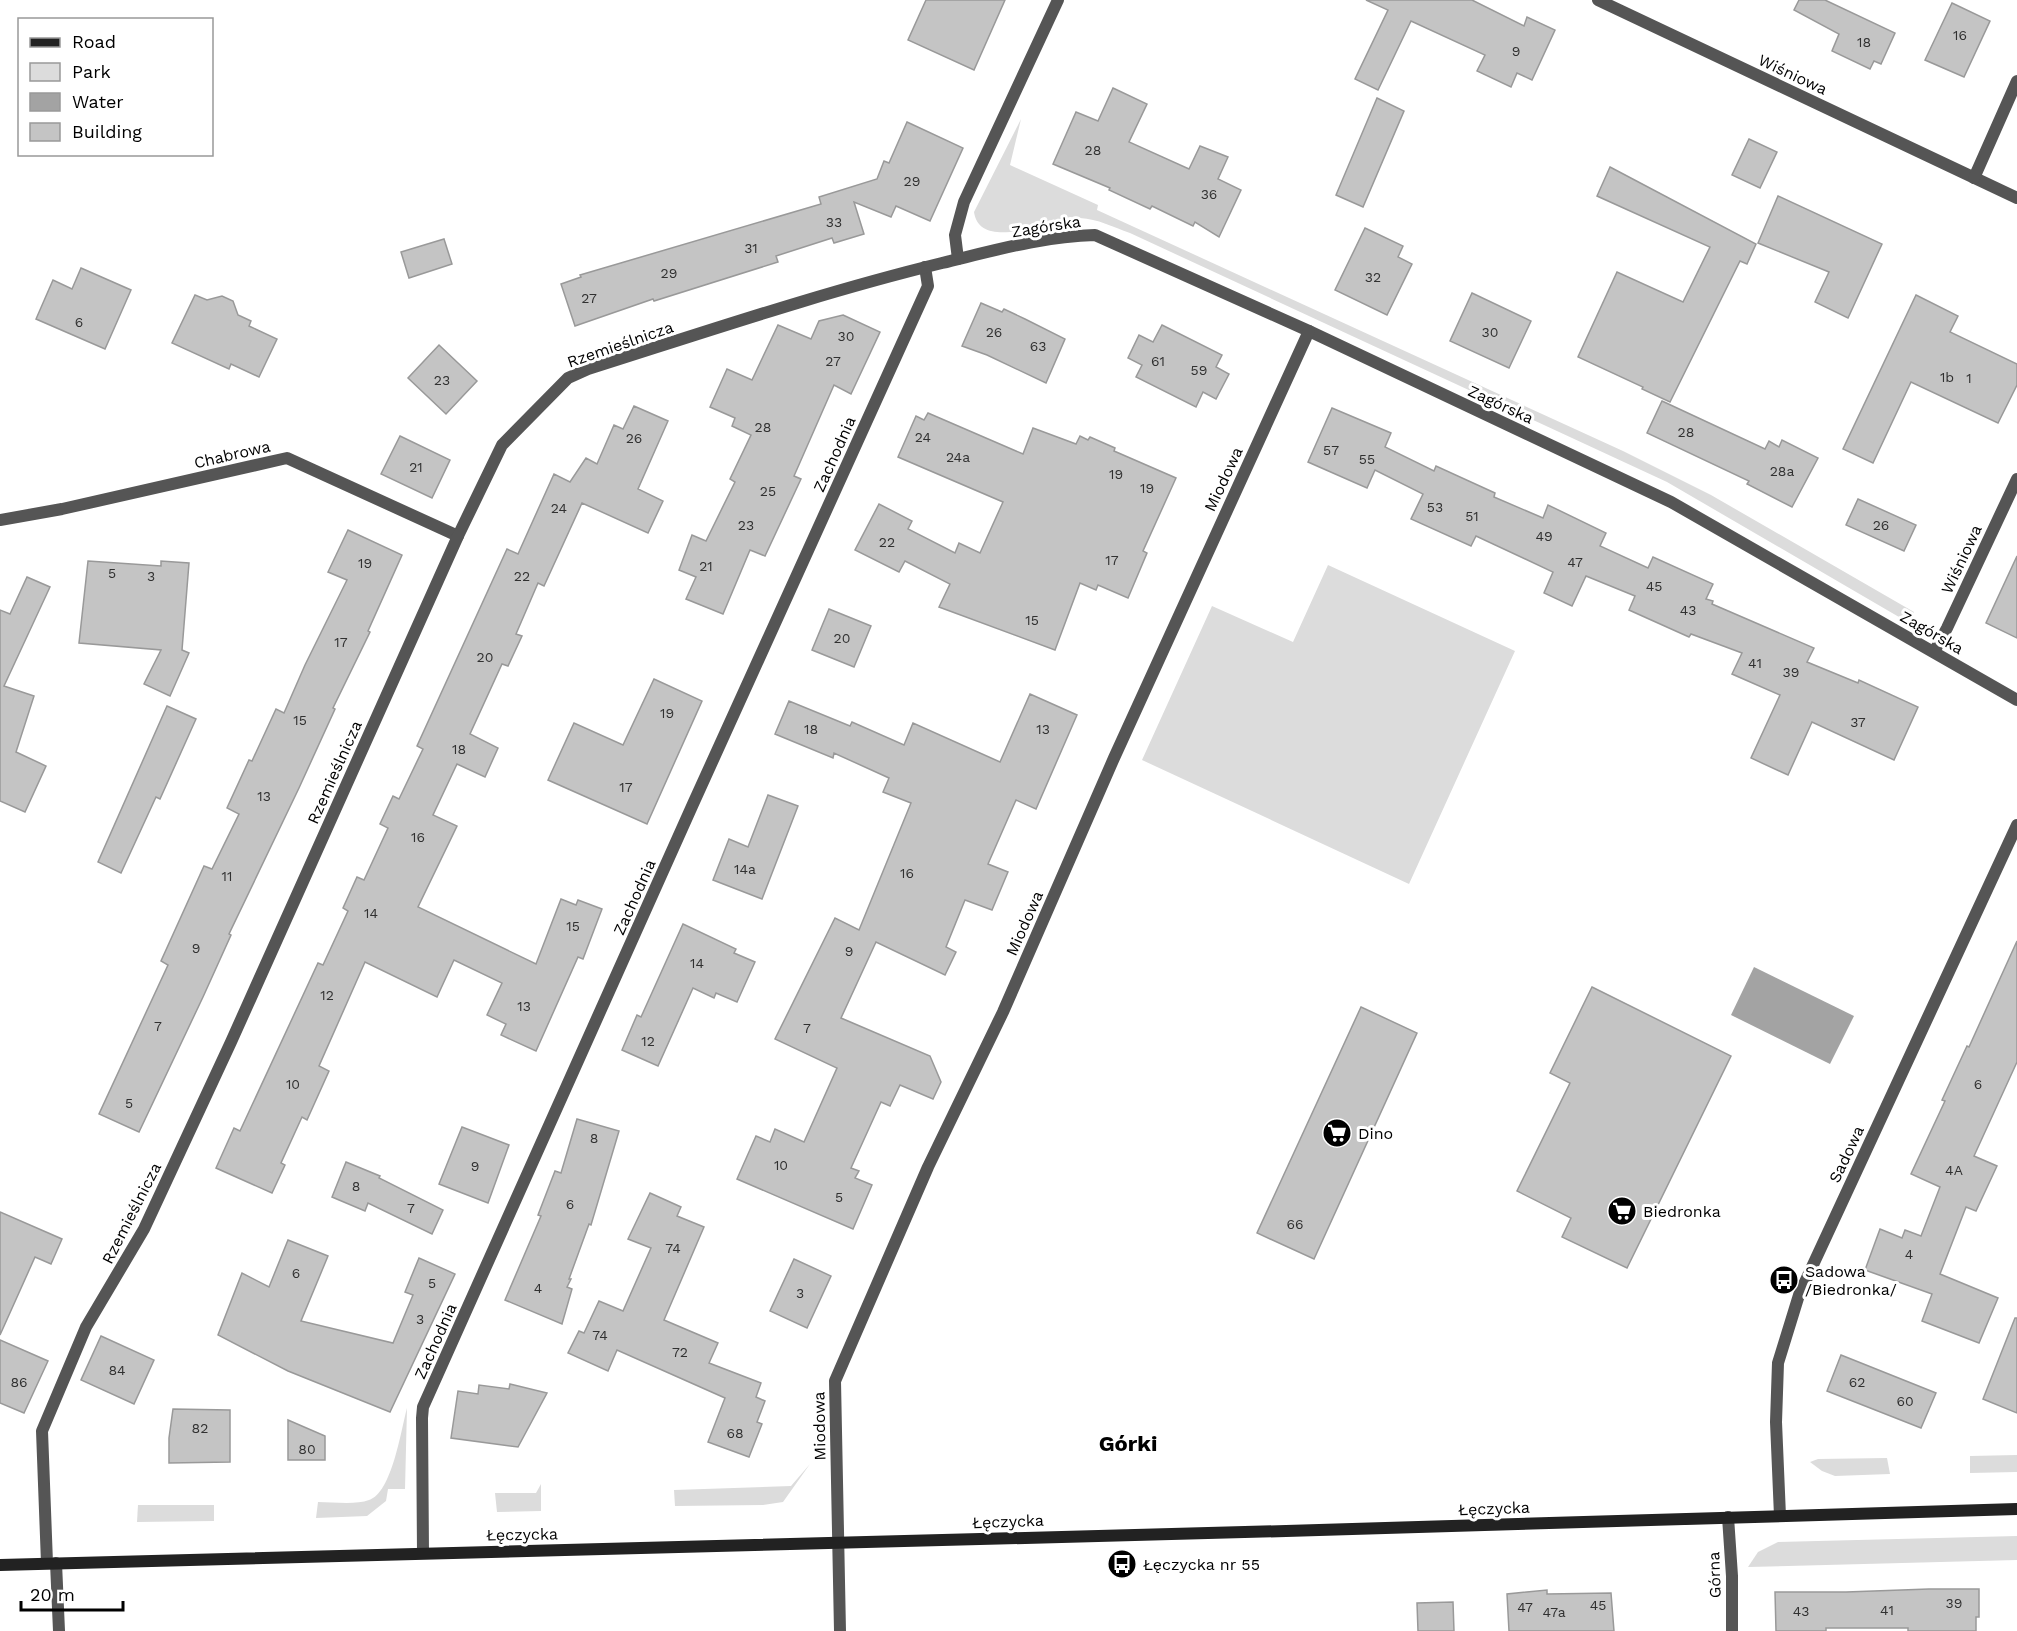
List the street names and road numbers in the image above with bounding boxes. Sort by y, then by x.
street label: Wiśniowa [1755,50,1830,99]
street label: Zagórska [1010,212,1082,241]
street label: Rzemieślnicza [565,317,676,372]
street label: Zagórska [1465,381,1536,428]
street label: Zachodnia [809,413,860,495]
street label: Chabrowa [192,436,272,472]
street label: Miodowa [1200,444,1247,515]
street label: Wiśniowa [1937,522,1986,597]
street label: Zagórska [1897,607,1967,658]
street label: Rzemieślnicza [303,718,366,827]
street label: Zachodnia [609,856,660,938]
street label: Miodowa [1002,888,1047,959]
street label: Sadowa [1825,1123,1868,1186]
street label: Rzemieślnicza [98,1159,165,1267]
street label: Zachodnia [410,1300,461,1382]
street label: Miodowa [809,1391,830,1461]
street label: Łęczycka [1458,1498,1530,1519]
street label: Łęczycka [972,1511,1044,1532]
street label: Łęczycka [486,1524,558,1545]
street label: Górna [1704,1551,1725,1599]

